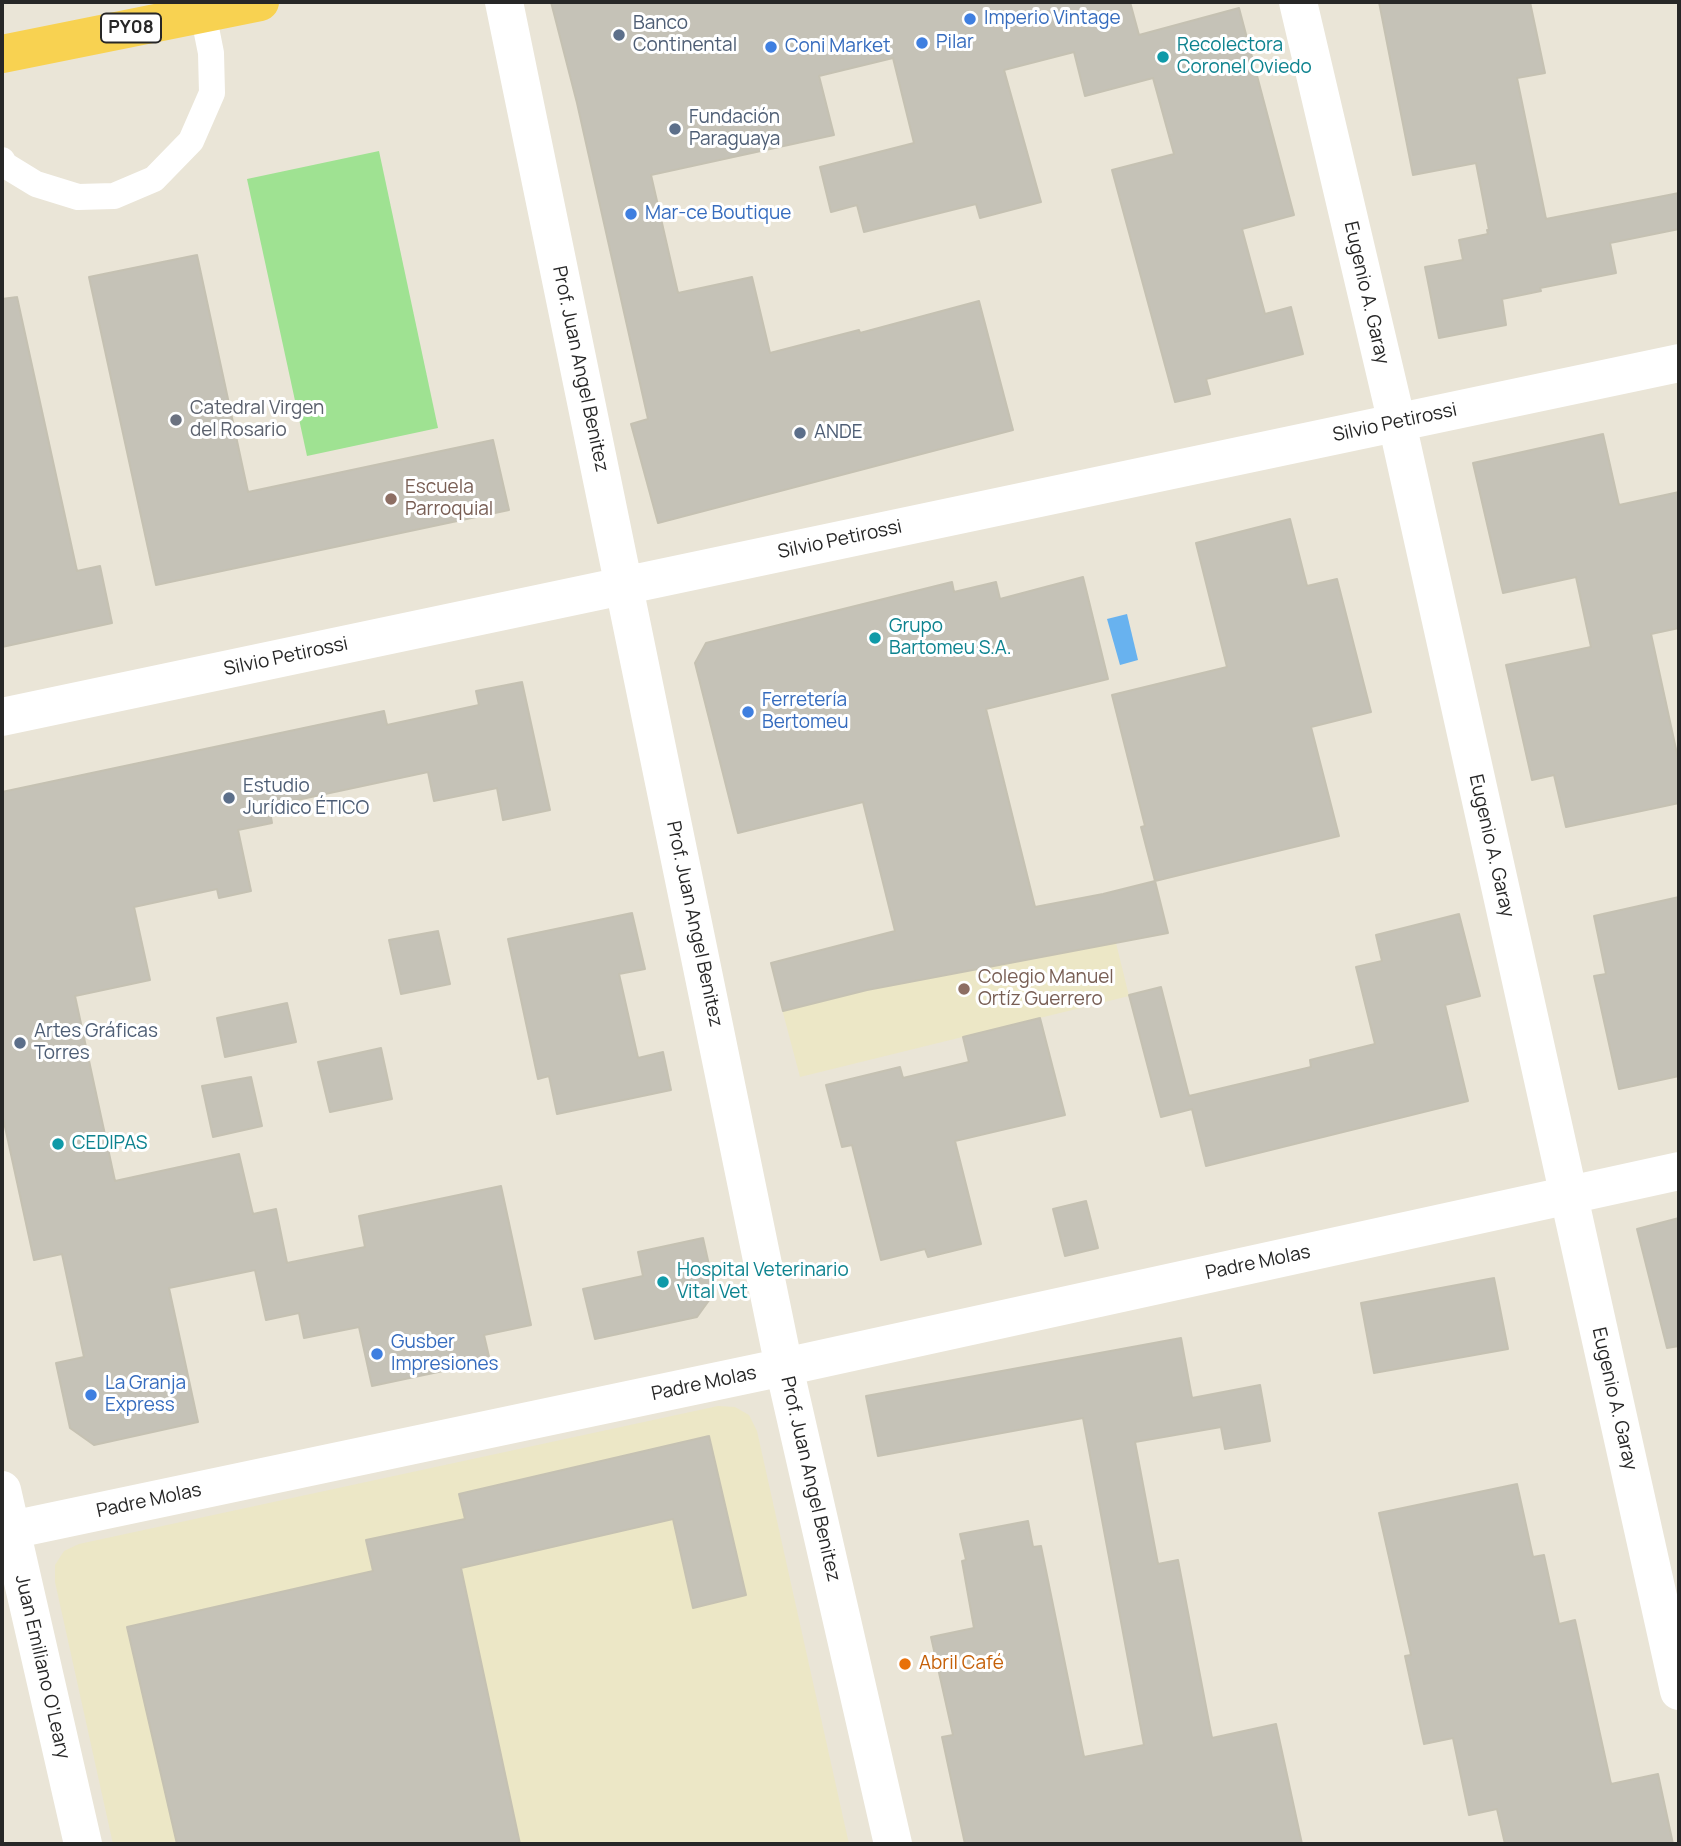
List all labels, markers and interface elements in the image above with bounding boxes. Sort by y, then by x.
place label: Imperio Vintage [984,8,1121,30]
marker: Imperio Vintage [962,11,978,27]
road number: PY08 [101,13,161,42]
place label: Banco Continental [633,13,737,57]
marker: Banco Continental [611,27,627,43]
place label: Pilar [936,32,974,54]
marker: Pilar [914,35,930,51]
place label: Recolectora Coronel Oviedo [1177,35,1312,79]
place label: Coni Market [785,36,891,58]
marker: Coni Market [763,39,779,55]
marker: Recolectora Coronel Oviedo [1155,49,1171,65]
place label: Fundación Paraguaya [689,107,780,151]
marker: Fundación Paraguaya [667,121,683,137]
place label: Mar-ce Boutique [645,203,791,225]
marker: Mar-ce Boutique [623,206,639,222]
street label: Eugenio A. Garay [1338,219,1394,367]
street label: Prof. Juan Angel Benitez [547,264,613,474]
place label: Catedral Virgen del Rosario [190,398,324,442]
street label: Silvio Petirossi [1331,399,1459,447]
marker: Catedral Virgen del Rosario [168,412,184,428]
place label: ANDE [814,422,863,444]
marker: ANDE [792,425,808,441]
place label: Escuela Parroquial [405,477,493,521]
marker: Escuela Parroquial [383,491,399,507]
street label: Silvio Petirossi [776,516,904,564]
place label: Grupo Bartomeu S.A. [889,616,1012,660]
marker: Grupo Bartomeu S.A. [867,630,883,646]
street label: Silvio Petirossi [222,633,350,681]
place label: Ferretería Bertomeu [762,690,849,734]
marker: Ferretería Bertomeu [740,704,756,720]
street label: Eugenio A. Garay [1463,772,1519,920]
place label: Estudio Jurídico ÉTICO [243,776,369,820]
marker: Estudio Jurídico ÉTICO [221,790,237,806]
street label: Prof. Juan Angel Benitez [661,819,727,1029]
place label: Colegio Manuel Ortíz Guerrero [978,967,1114,1011]
marker: Colegio Manuel Ortíz Guerrero [956,981,972,997]
place label: Artes Gráficas Torres [34,1021,158,1065]
marker: Artes Gráficas Torres [12,1035,28,1051]
place label: CEDIPAS [72,1133,148,1155]
marker: CEDIPAS [50,1136,66,1152]
street label: Padre Molas [1204,1241,1312,1285]
place label: Hospital Veterinario Vital Vet [677,1260,849,1304]
marker: Hospital Veterinario Vital Vet [655,1274,671,1290]
street label: Eugenio A. Garay [1586,1325,1642,1473]
place label: Gusber Impresiones [391,1332,499,1376]
marker: Gusber Impresiones [369,1346,385,1362]
street label: Padre Molas [650,1362,758,1406]
place label: La Granja Express [105,1373,186,1417]
street label: Prof. Juan Angel Benitez [775,1374,845,1584]
marker: La Granja Express [83,1387,99,1403]
street label: Padre Molas [95,1479,203,1523]
street label: Juan Emiliano O'Leary [10,1573,74,1761]
place label: Abril Café [919,1653,1004,1675]
marker: Abril Café [897,1656,913,1672]

